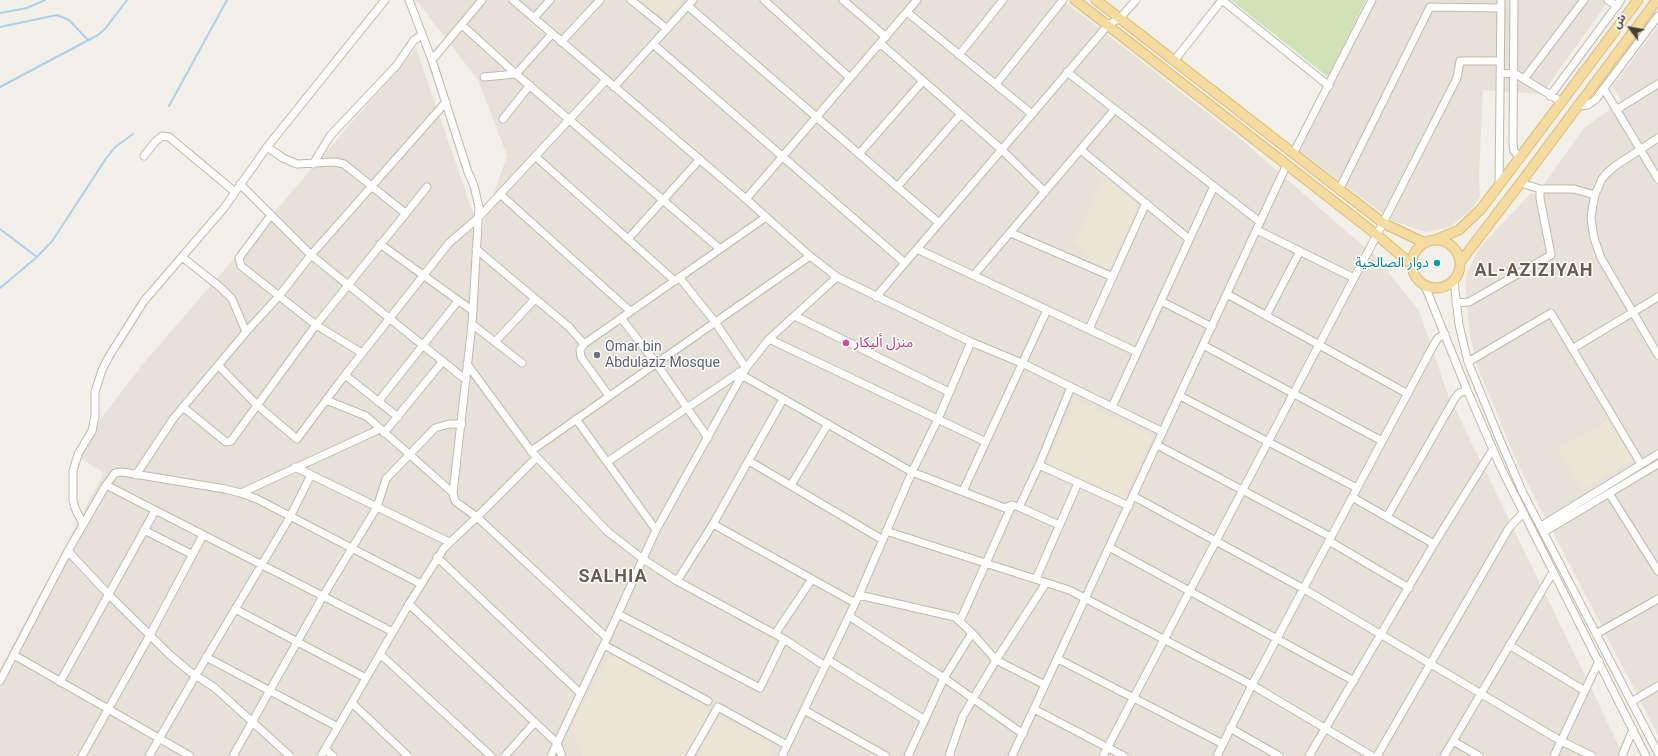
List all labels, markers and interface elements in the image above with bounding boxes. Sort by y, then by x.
north arrow [1610,8,1650,48]
text: ش [1610,12,1629,31]
place label: دوار الصالحية [1355,255,1429,271]
marker: دوار الصالحية [1432,258,1442,268]
district label: AL-AZIZIYAH [1475,260,1593,282]
place label: منزل أليكار [854,335,913,351]
marker: منزل أليكار [841,338,851,348]
place label: Omar bin Abdulaziz Mosque [605,339,720,372]
marker: Omar bin Abdulaziz Mosque [592,350,602,360]
district label: SALHIA [578,566,648,588]

